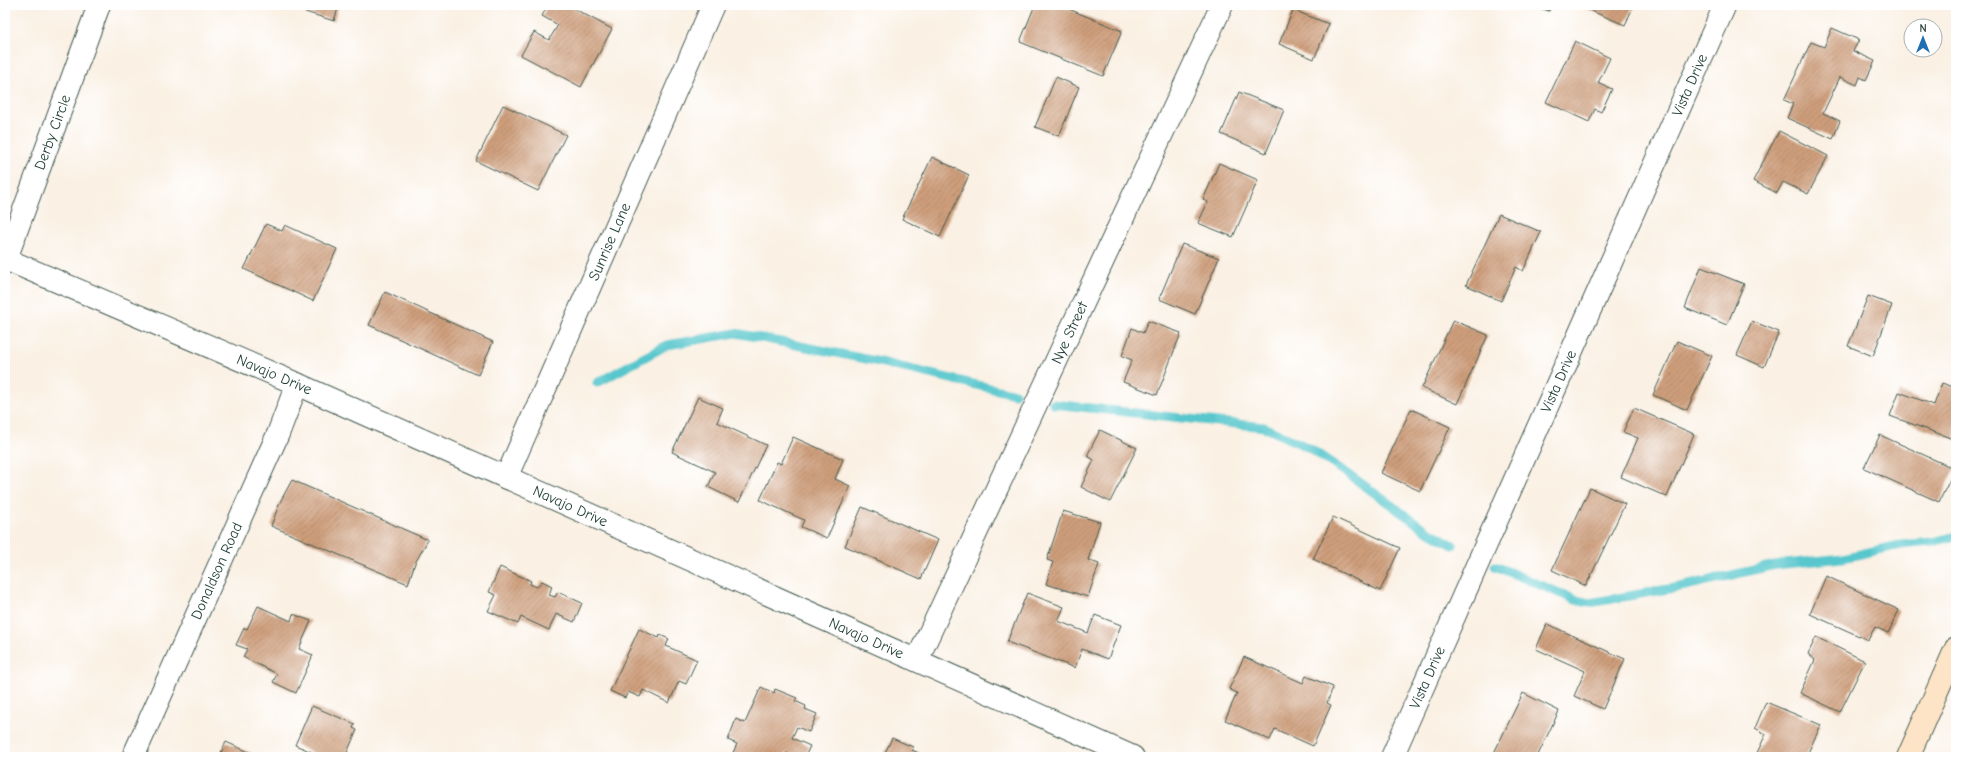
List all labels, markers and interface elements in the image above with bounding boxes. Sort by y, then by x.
north arrow [1903,18,1943,58]
text: N [1919,22,1927,35]
street label: Vista Drive [1668,50,1712,119]
street label: Derby Circle [30,92,75,172]
street label: Sunrise Lane [585,199,635,283]
street label: Nye Street [1047,298,1092,367]
street label: Vista Drive [1537,347,1580,415]
street label: Navajo Drive [234,350,315,399]
street label: Navajo Drive [530,481,611,531]
street label: Donaldson Road [187,520,246,622]
street label: Navajo Drive [826,613,907,663]
street label: Vista Drive [1406,643,1449,712]

